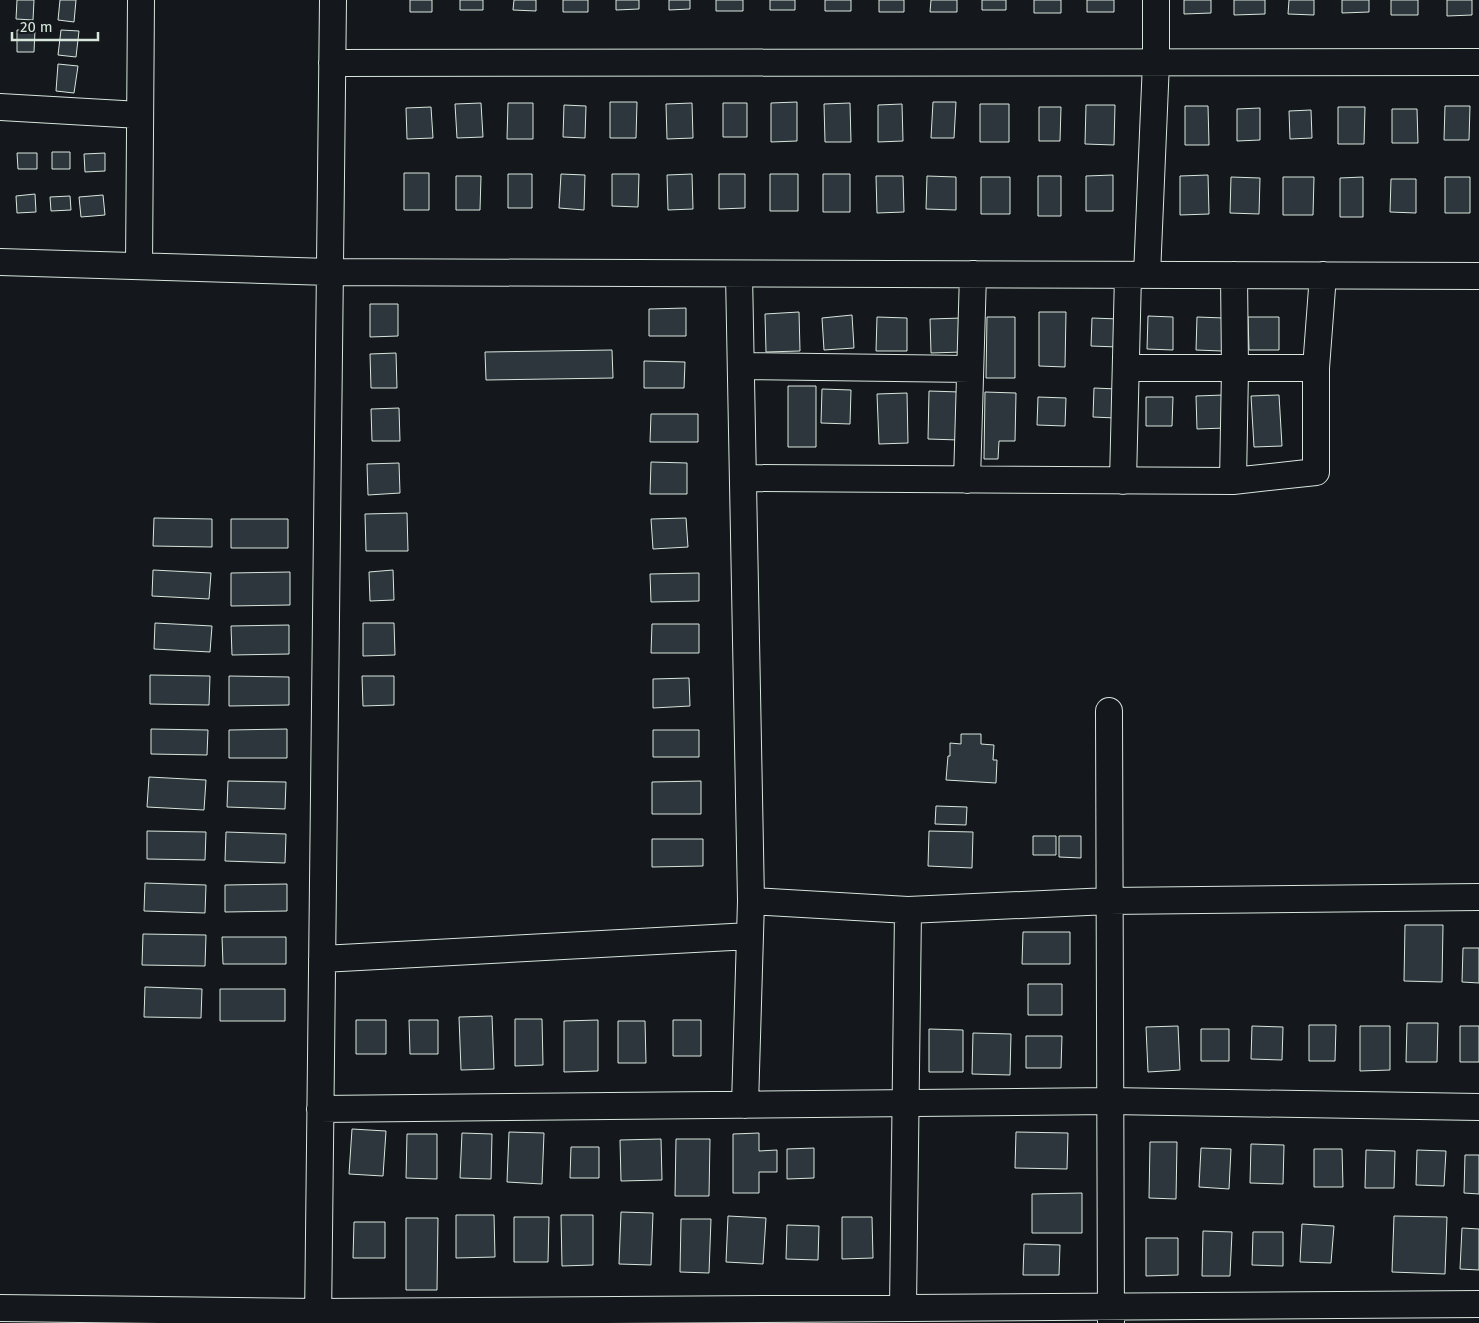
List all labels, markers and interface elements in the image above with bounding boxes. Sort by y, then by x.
scale bar [12,10,99,42]
text: 20 m [20,18,53,36]

